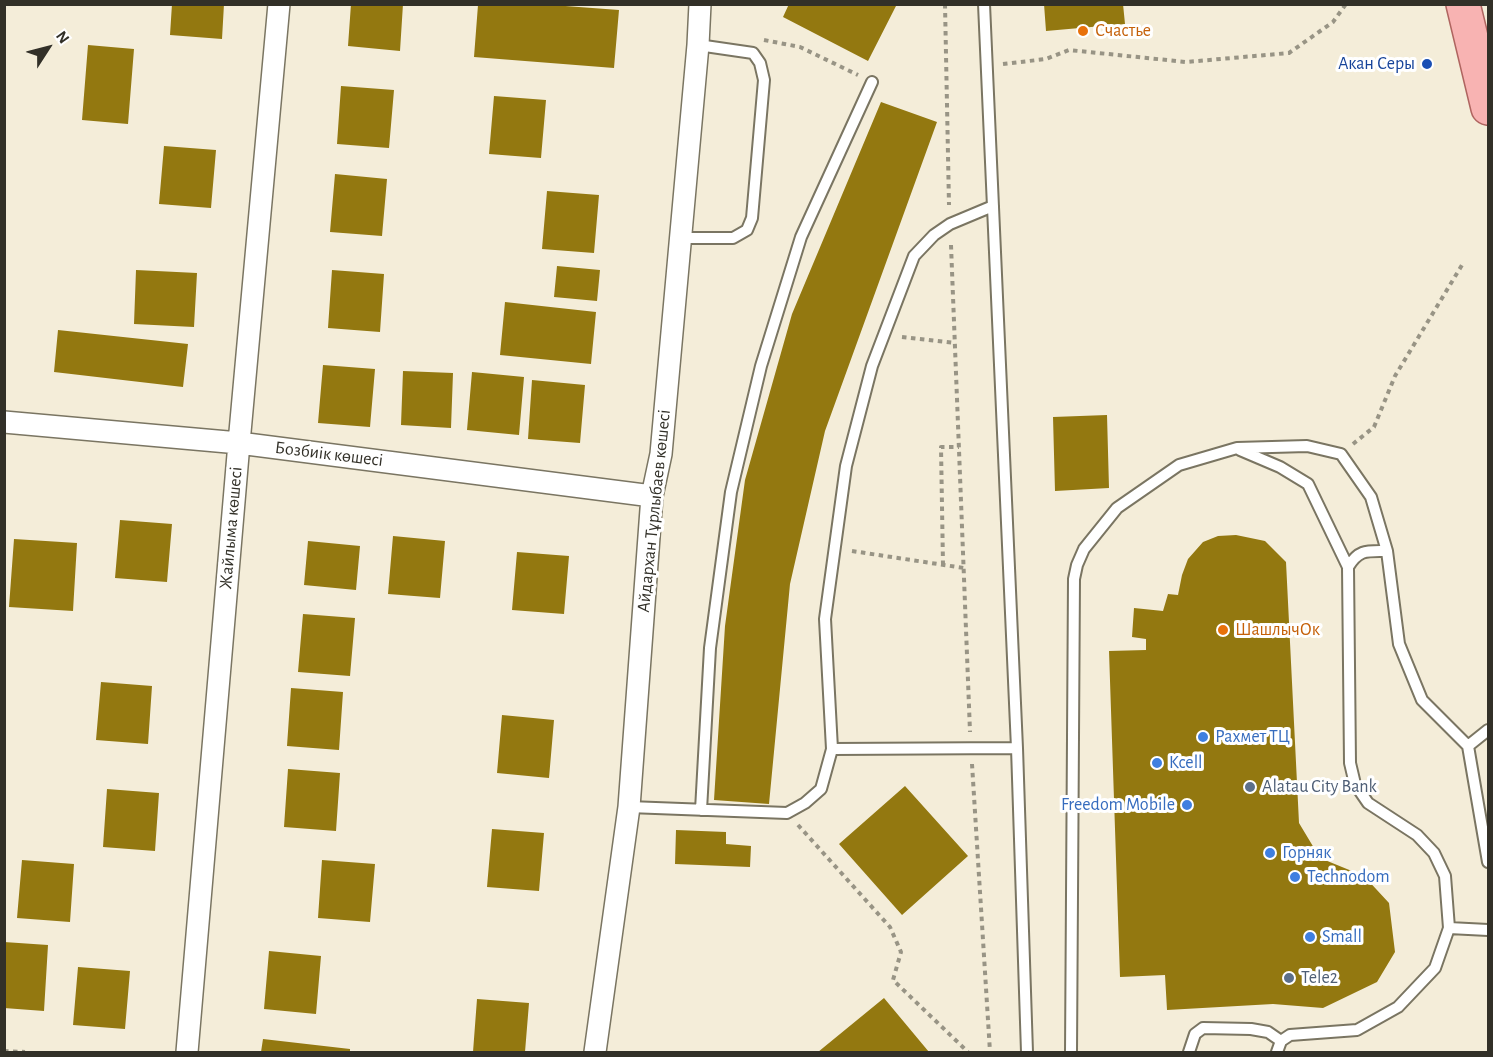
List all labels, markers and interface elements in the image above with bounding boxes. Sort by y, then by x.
north arrow [18,18,78,78]
place label: Счастье [1095,20,1151,42]
marker: Счастье [1076,24,1090,38]
text: N [53,28,72,47]
place label: Акан Серы [1338,53,1415,75]
marker: Акан Серы [1420,57,1434,71]
street label: Айдархан Тұрлыбаев көшесі [633,408,675,614]
street label: Бозбиік көшесі [274,437,384,471]
street label: Жайлыма көшесі [215,466,247,590]
place label: ШашлычОк [1235,619,1320,641]
marker: ШашлычОк [1216,623,1230,637]
place label: Рахмет ТЦ [1215,726,1290,748]
marker: Рахмет ТЦ [1196,730,1210,744]
place label: Kcell [1169,752,1203,774]
marker: Kcell [1150,756,1164,770]
place label: Alatau City Bank [1262,776,1377,798]
marker: Alatau City Bank [1243,780,1257,794]
place label: Freedom Mobile [1061,794,1175,816]
marker: Freedom Mobile [1180,798,1194,812]
place label: Горняк [1282,842,1332,864]
marker: Горняк [1263,846,1277,860]
place label: Technodom [1307,866,1390,888]
marker: Technodom [1288,870,1302,884]
place label: Small [1322,926,1362,948]
marker: Small [1303,930,1317,944]
place label: Tele2 [1301,967,1338,989]
marker: Tele2 [1282,971,1296,985]

